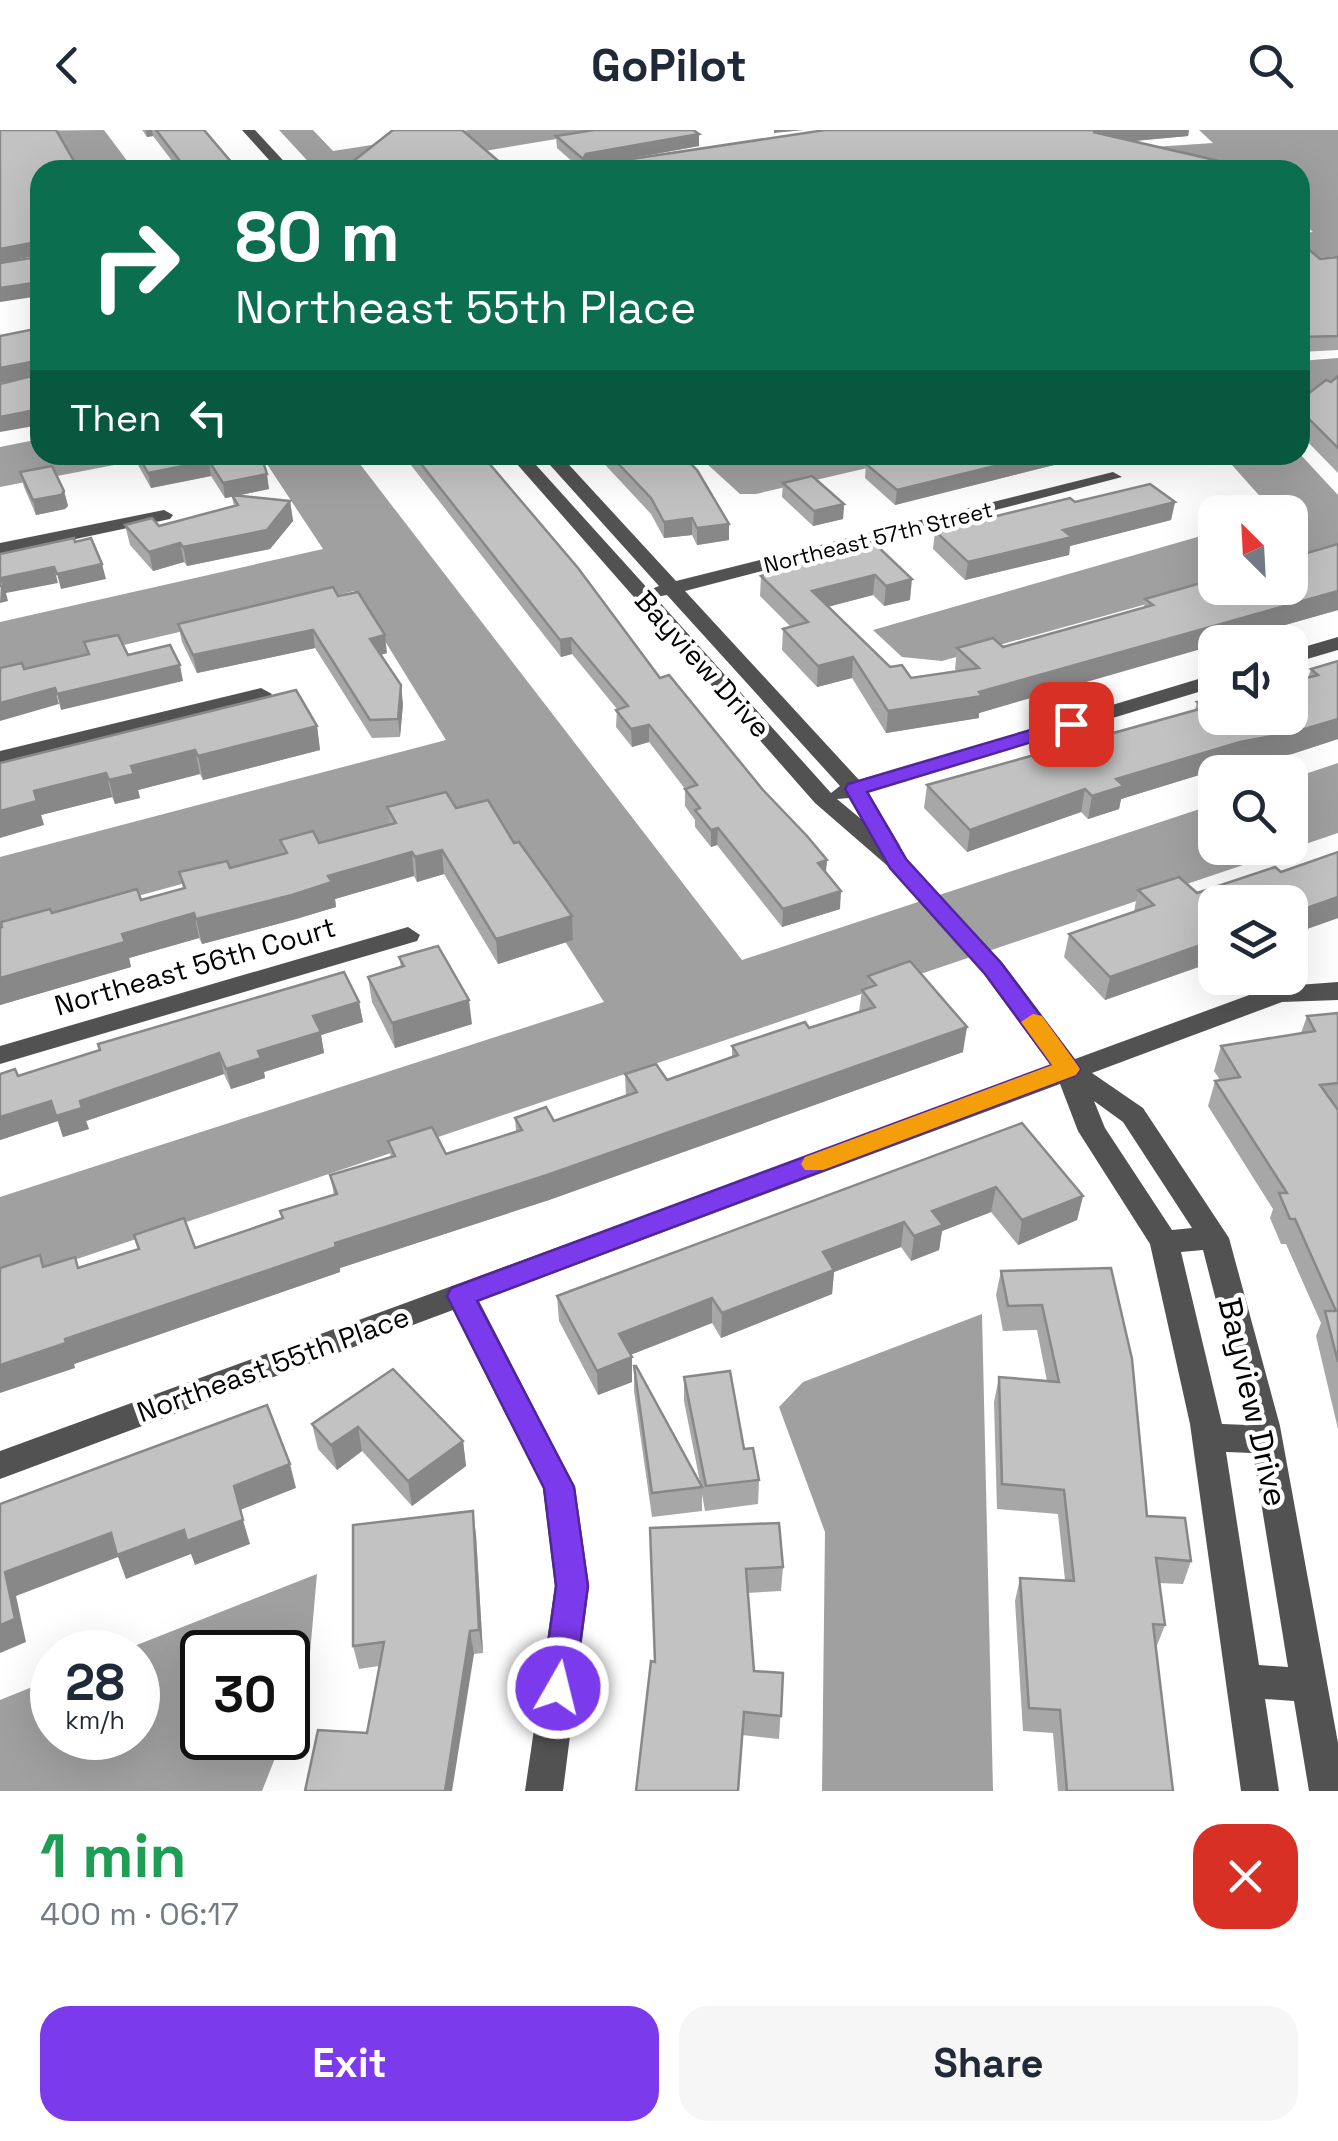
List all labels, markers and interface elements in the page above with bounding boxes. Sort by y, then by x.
text: GoPilot [591,37,747,94]
icon: back [40,38,95,93]
icon: search [1243,38,1298,93]
text: 80 m [235,192,400,281]
icon: right [70,200,200,330]
text: Northeast 55th Place [235,279,696,336]
icon: left [181,390,236,445]
text: Then [70,394,161,442]
street label: Northeast 57th Street [761,495,995,579]
north arrow [1198,495,1308,605]
map controls [1198,495,1308,995]
street label: Bayview Drive [627,583,779,745]
button: sound [1198,625,1308,735]
pin [1029,682,1114,767]
icon: arrive [1044,697,1099,752]
button: search [1198,755,1308,865]
button: layers [1198,885,1308,995]
street label: Northeast 56th Court [50,909,340,1023]
street label: Bayview Drive [1210,1294,1296,1510]
street label: Northeast 55th Place [132,1298,414,1430]
speed limit sign: 30 [180,1630,310,1760]
position arrow [506,1636,610,1740]
text: 28 [65,1651,125,1715]
text: km/h [65,1704,125,1736]
text: 1 min [40,1818,187,1895]
button: close [1193,1824,1298,1929]
text: 400 m · 06:17 [40,1894,239,1934]
button: Exit [40,2006,659,2121]
button: Share [679,2006,1298,2121]

